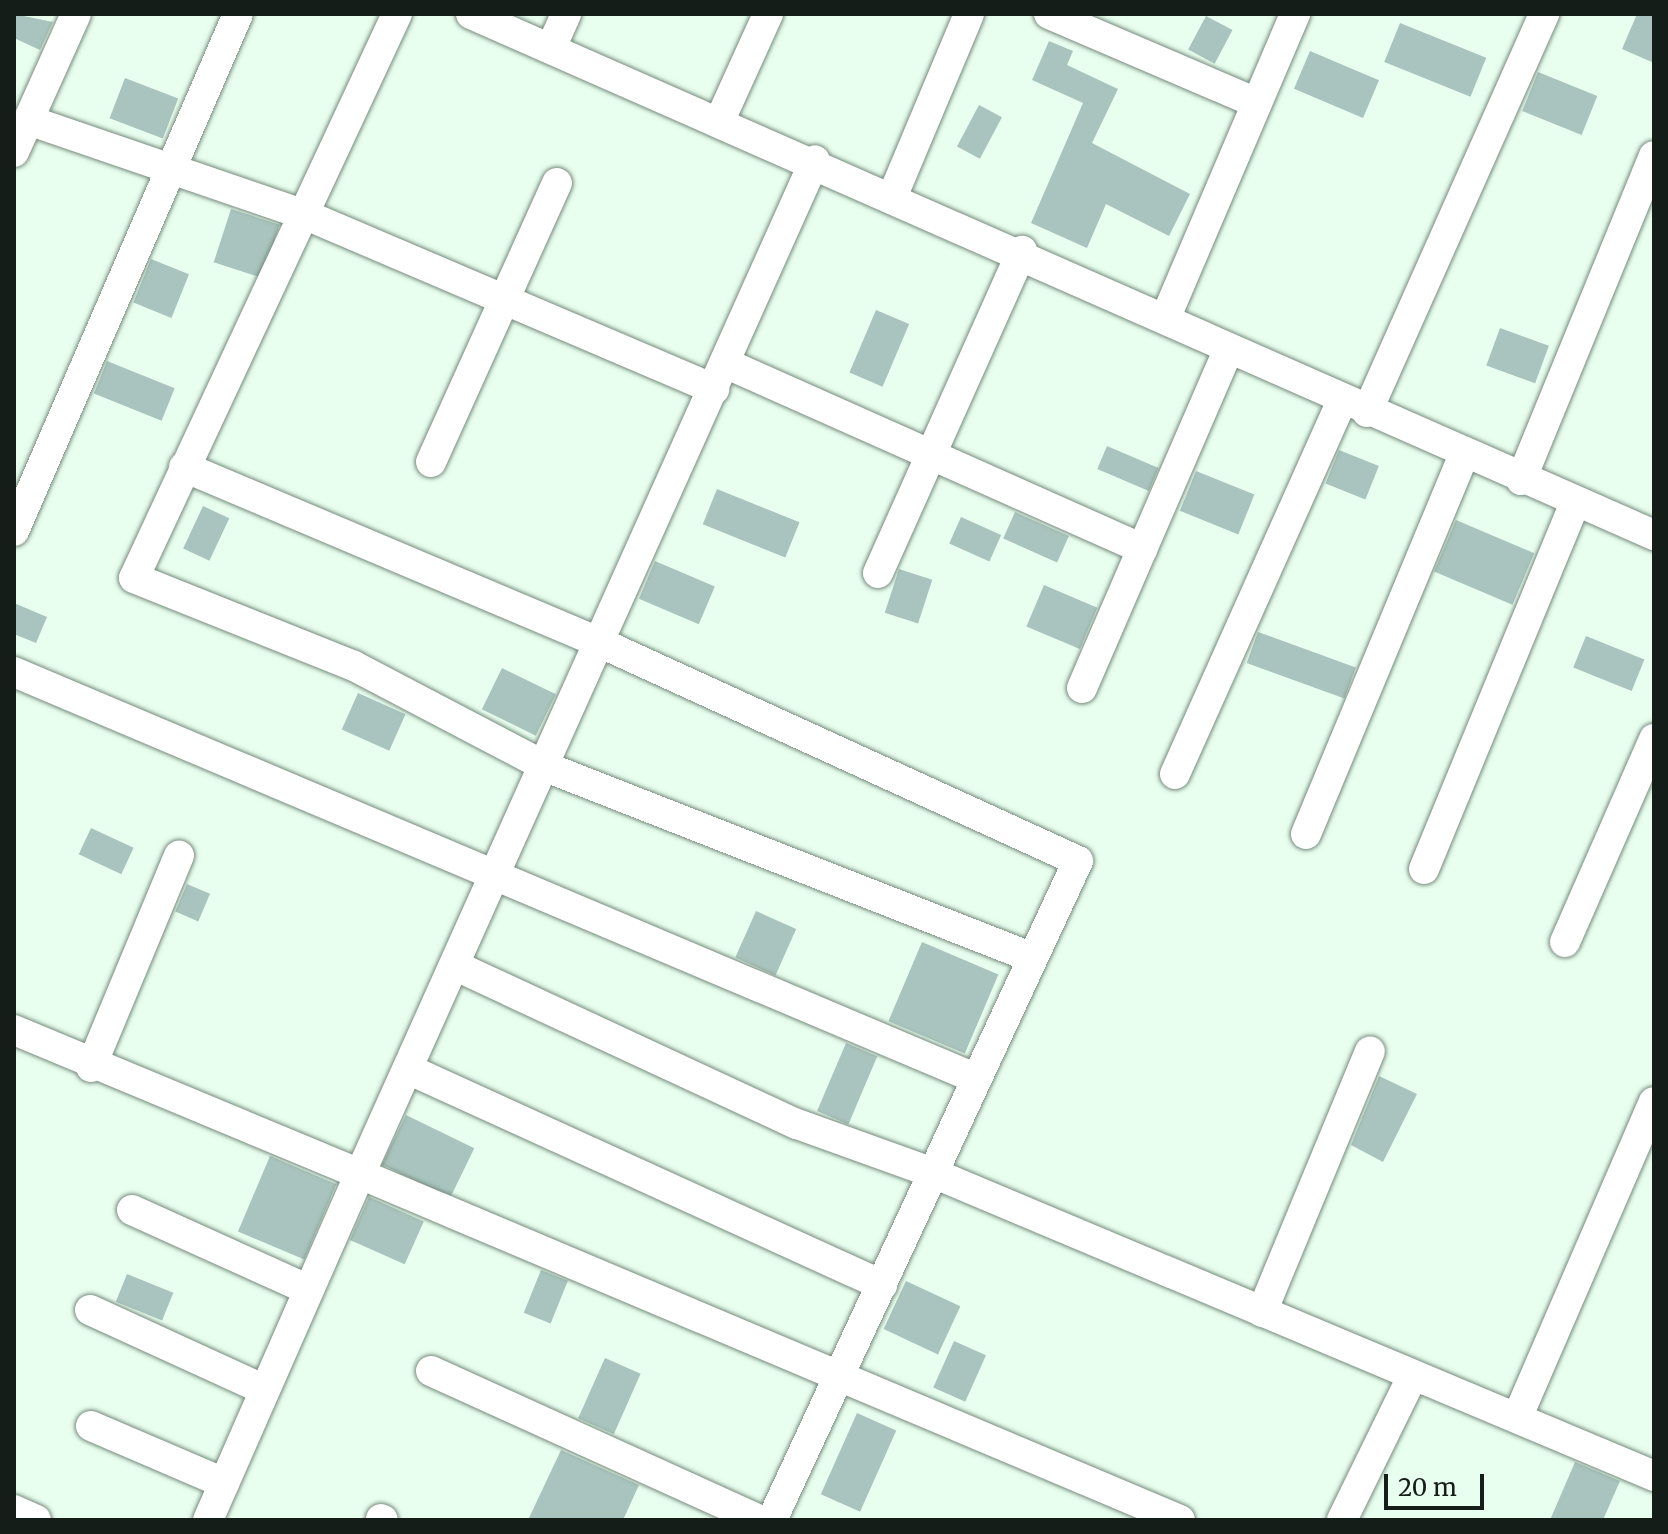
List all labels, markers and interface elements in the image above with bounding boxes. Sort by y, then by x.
scale bar [1388,1458,1488,1508]
text: 20 m [1398,1472,1457,1503]

